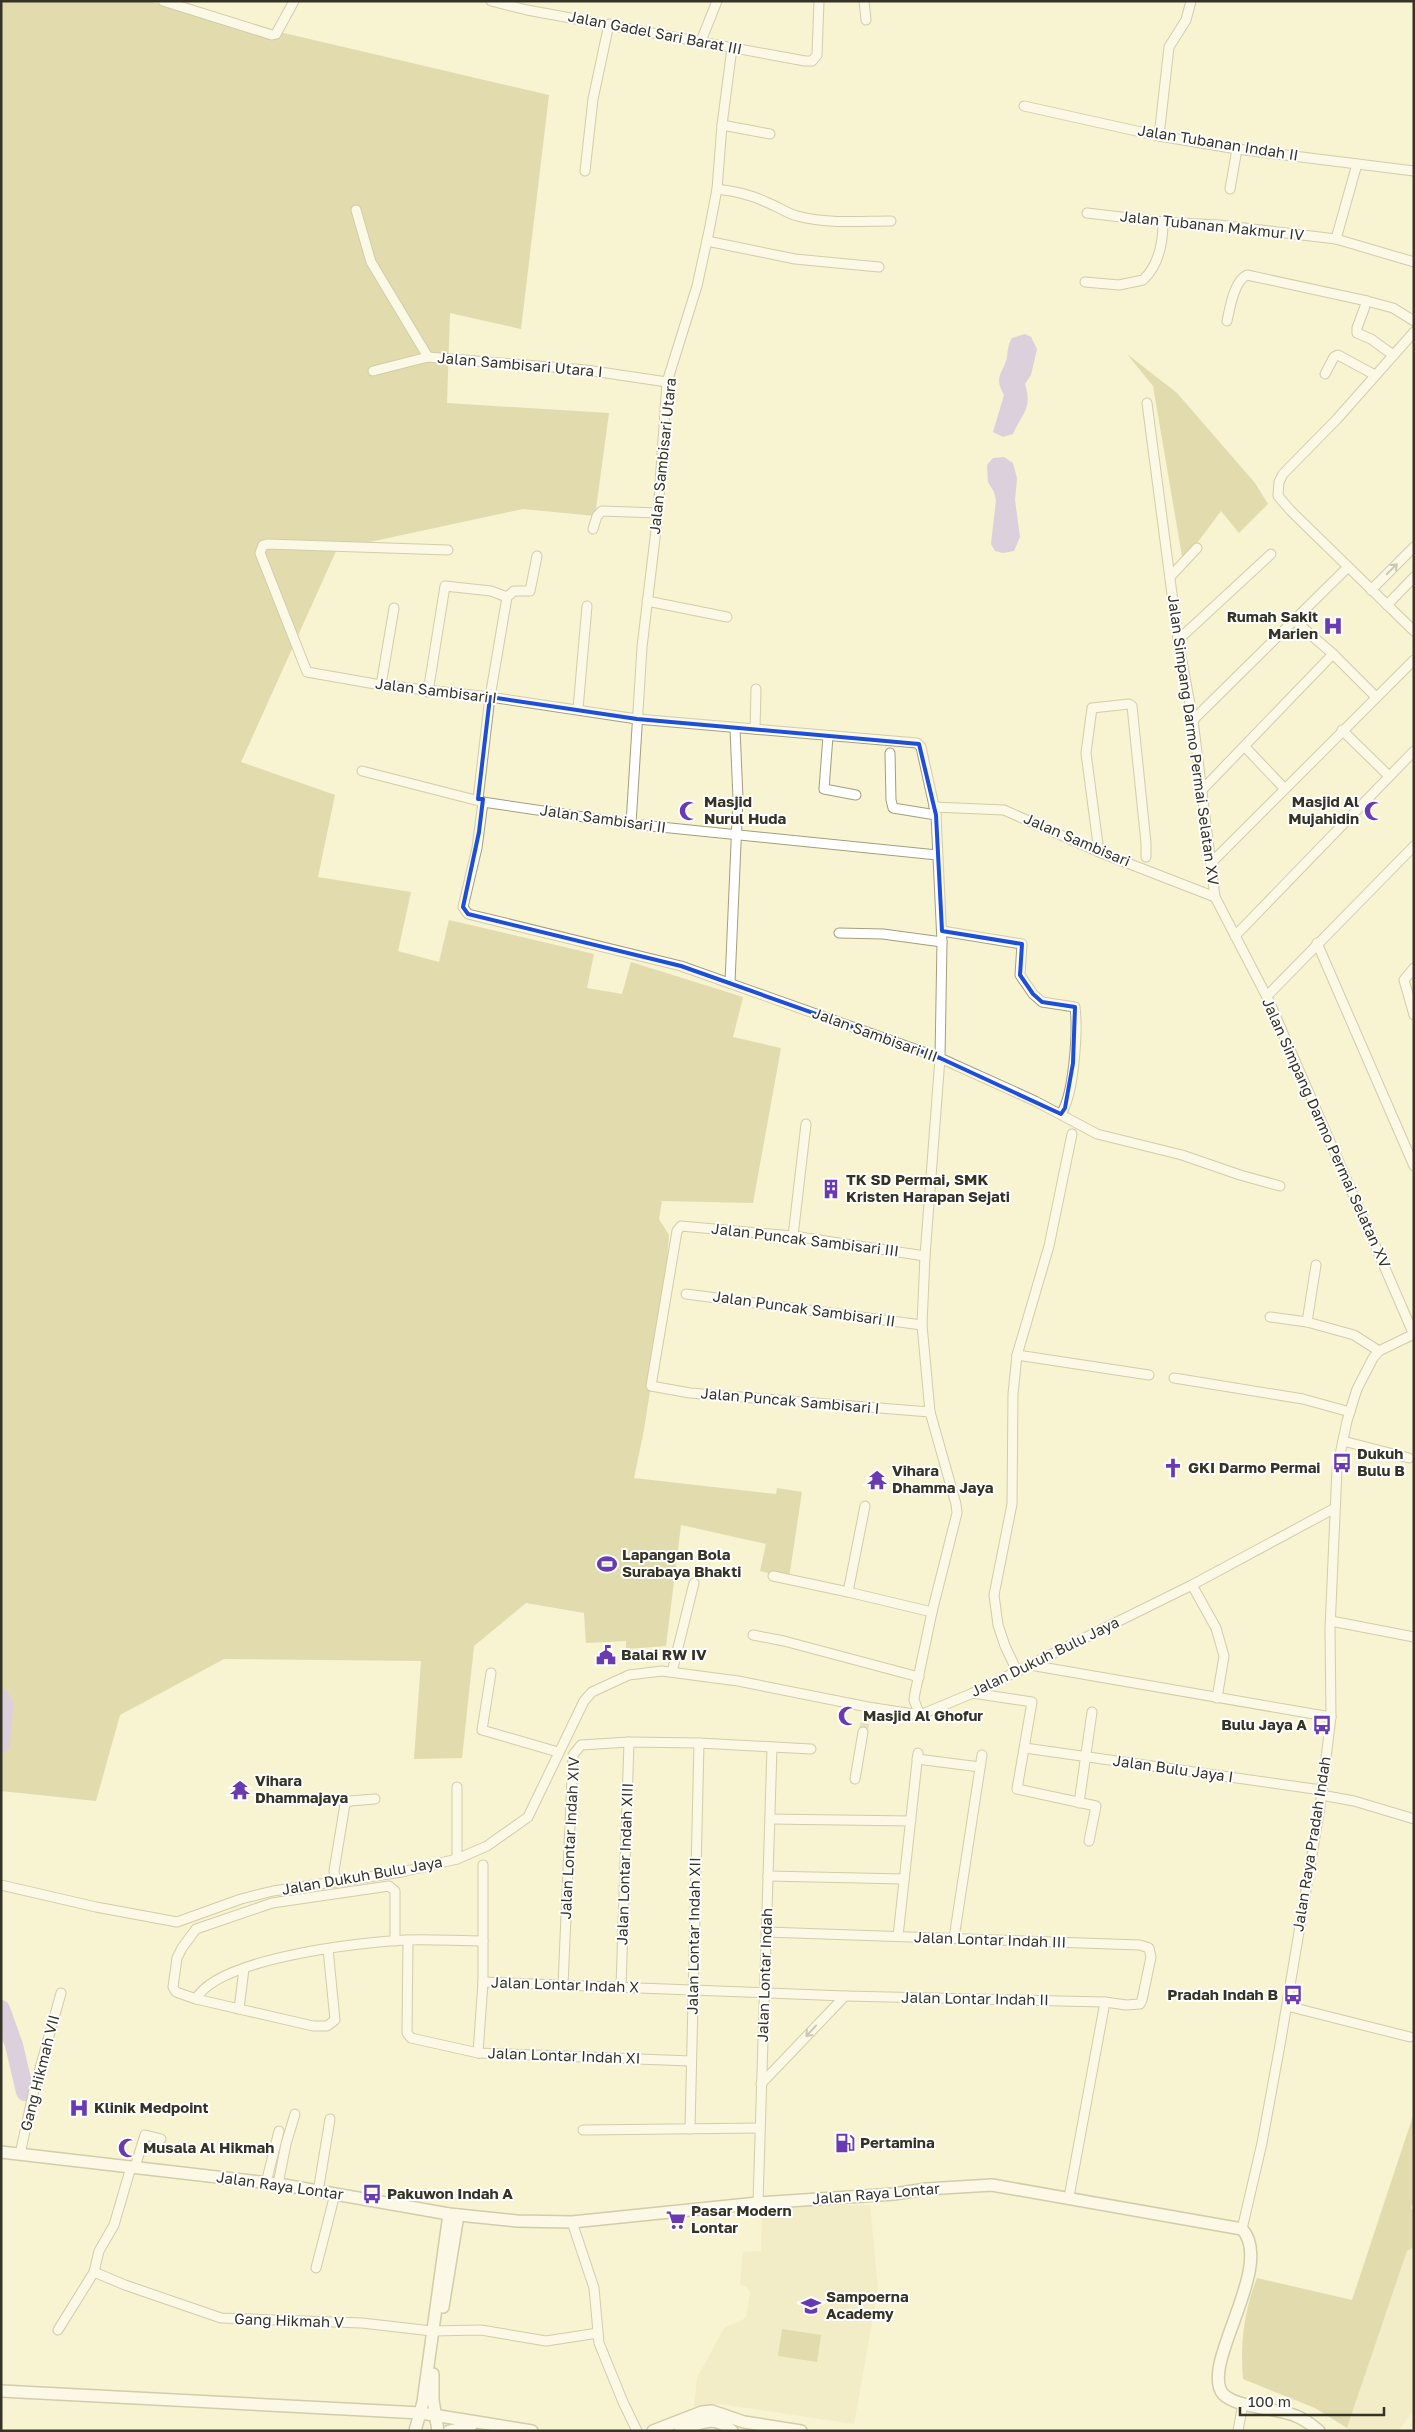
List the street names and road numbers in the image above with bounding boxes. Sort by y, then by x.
street label: Jalan Gadel Sari Barat III [567,6,744,58]
street label: Jalan Tubanan Indah II [1137,120,1300,164]
street label: Jalan Tubanan Makmur IV [1119,206,1305,244]
street label: Jalan Sambisari Utara I [437,348,603,380]
street label: Jalan Sambisari Utara [645,377,679,535]
street label: Jalan Simpang Darmo Permai Selatan XV [1165,593,1223,886]
street label: Jalan Sambisari I [374,674,498,706]
street label: Jalan Sambisari II [539,800,667,836]
street label: Jalan Sambisari [1021,809,1133,870]
street label: Jalan Simpang Darmo Permai Selatan XV [1259,995,1395,1270]
street label: Jalan Sambisari III [810,1003,940,1065]
street label: Jalan Puncak Sambisari III [710,1219,900,1259]
street label: Jalan Puncak Sambisari II [712,1286,897,1330]
street label: Jalan Puncak Sambisari I [700,1383,880,1417]
street label: Jalan Dukuh Bulu Jaya [967,1612,1122,1700]
street label: Jalan Bulu Jaya I [1112,1751,1234,1785]
street label: Jalan Raya Pradah Indah [1288,1755,1334,1933]
street label: Jalan Lontar Indah XIV [556,1756,582,1920]
street label: Jalan Lontar Indah XIII [612,1783,636,1945]
street label: Jalan Dukuh Bulu Jaya [280,1852,444,1898]
street label: Jalan Lontar Indah XII [683,1857,703,2015]
street label: Jalan Lontar Indah [753,1907,775,2042]
street label: Jalan Lontar Indah III [914,1927,1066,1951]
street label: Jalan Lontar Indah X [491,1972,639,1996]
street label: Jalan Lontar Indah II [901,1988,1049,2008]
street label: Gang Hikmah VII [16,2013,62,2133]
street label: Jalan Lontar Indah XI [487,2043,641,2067]
street label: Jalan Raya Lontar [215,2167,345,2203]
street label: Jalan Raya Lontar [811,2178,941,2208]
street label: Gang Hikmah V [234,2309,344,2331]

